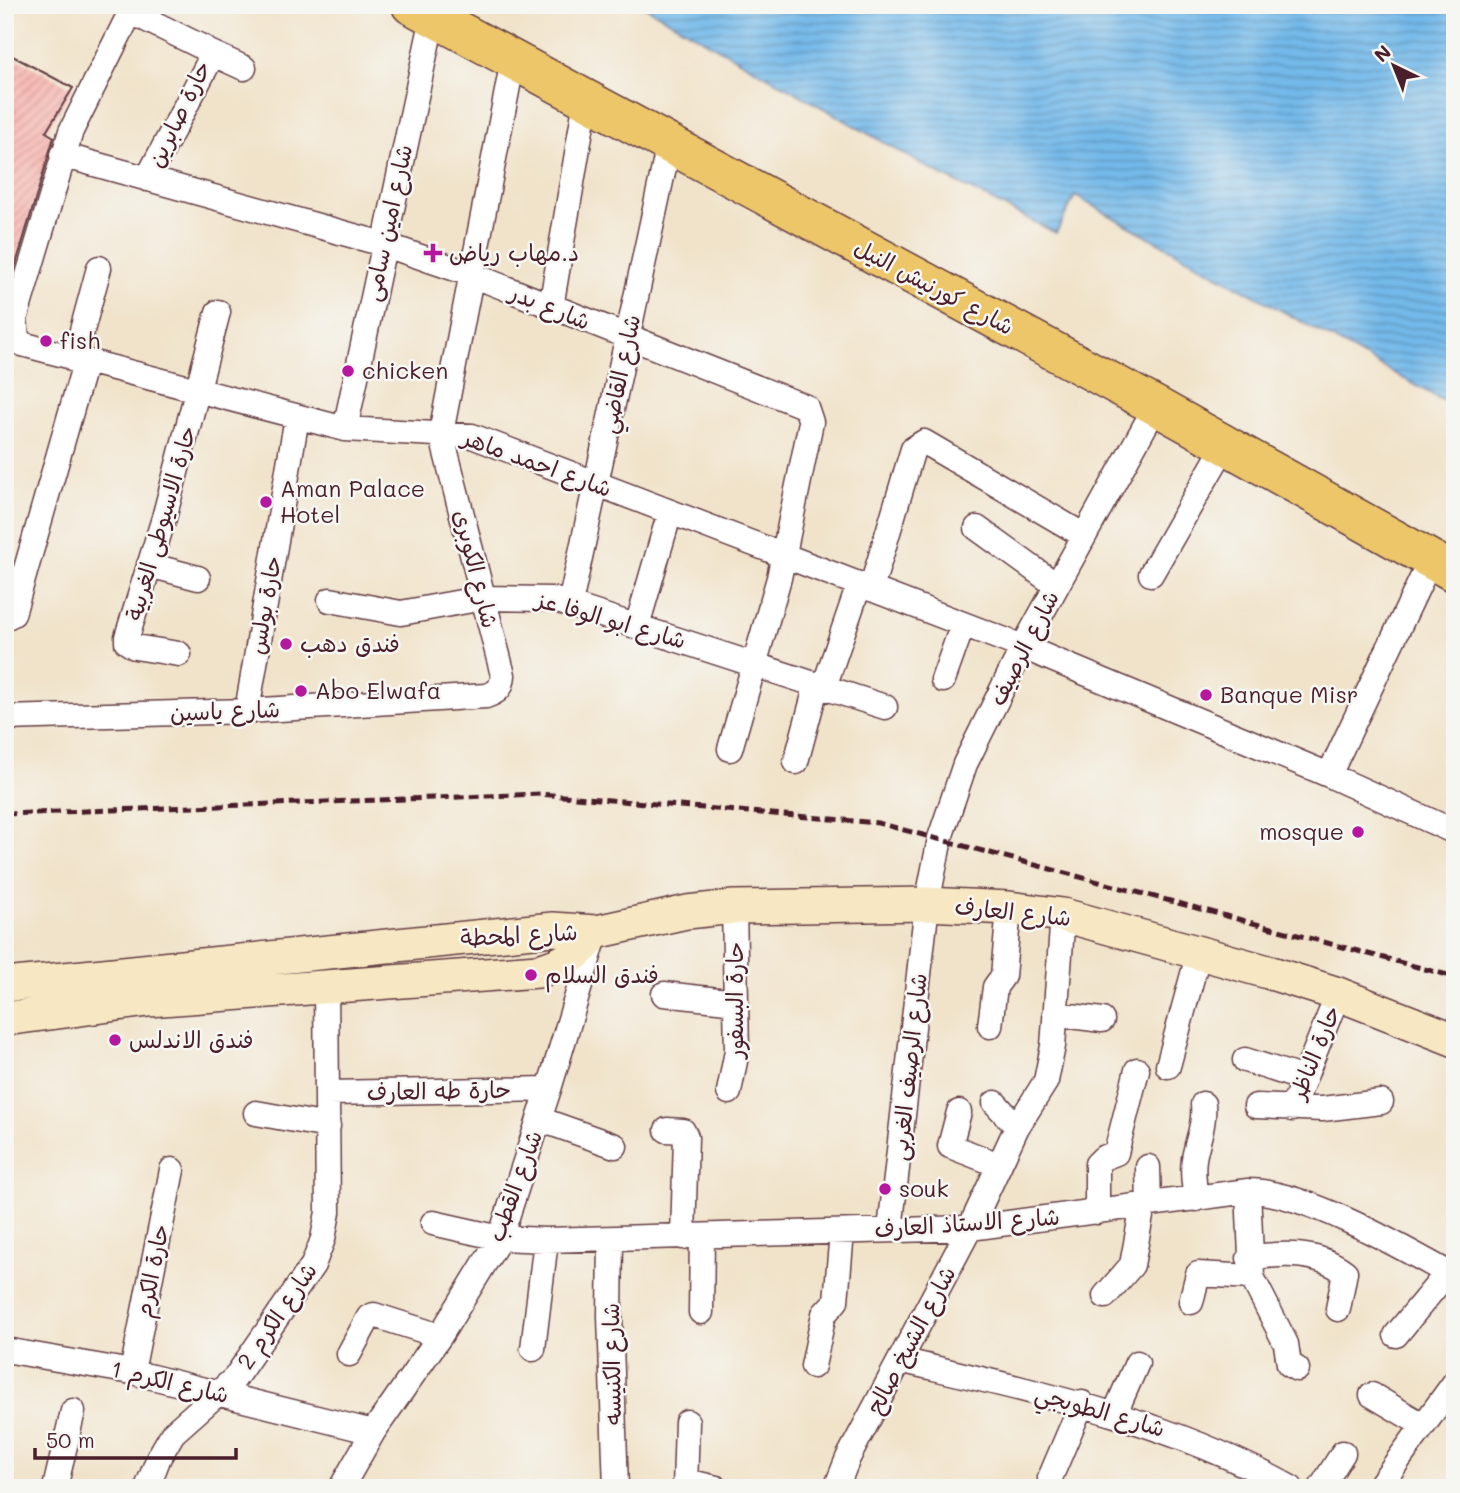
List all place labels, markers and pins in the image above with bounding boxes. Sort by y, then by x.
place label: د.مهاب رياض [449,237,579,267]
marker: د.مهاب رياض [423,243,443,263]
place label: fish [60,325,100,355]
marker: fish [38,333,54,349]
place label: chicken [362,355,448,385]
marker: chicken [340,363,356,379]
place label: Aman Palace Hotel [280,473,425,529]
marker: Aman Palace Hotel [258,494,274,510]
place label: فندق دهب [300,628,400,658]
marker: فندق دهب [278,636,294,652]
place label: Abo Elwafa [315,675,441,705]
place label: Banque Misr [1220,679,1358,709]
marker: Abo Elwafa [293,683,309,699]
marker: Banque Misr [1198,687,1214,703]
place label: mosque [1259,816,1344,846]
marker: mosque [1350,824,1366,840]
place label: فندق السلام [545,959,659,993]
marker: فندق السلام [523,967,539,983]
place label: فندق الاندلس [129,1024,254,1054]
marker: فندق الاندلس [107,1032,123,1048]
place label: souk [899,1173,949,1203]
marker: souk [877,1181,893,1197]

